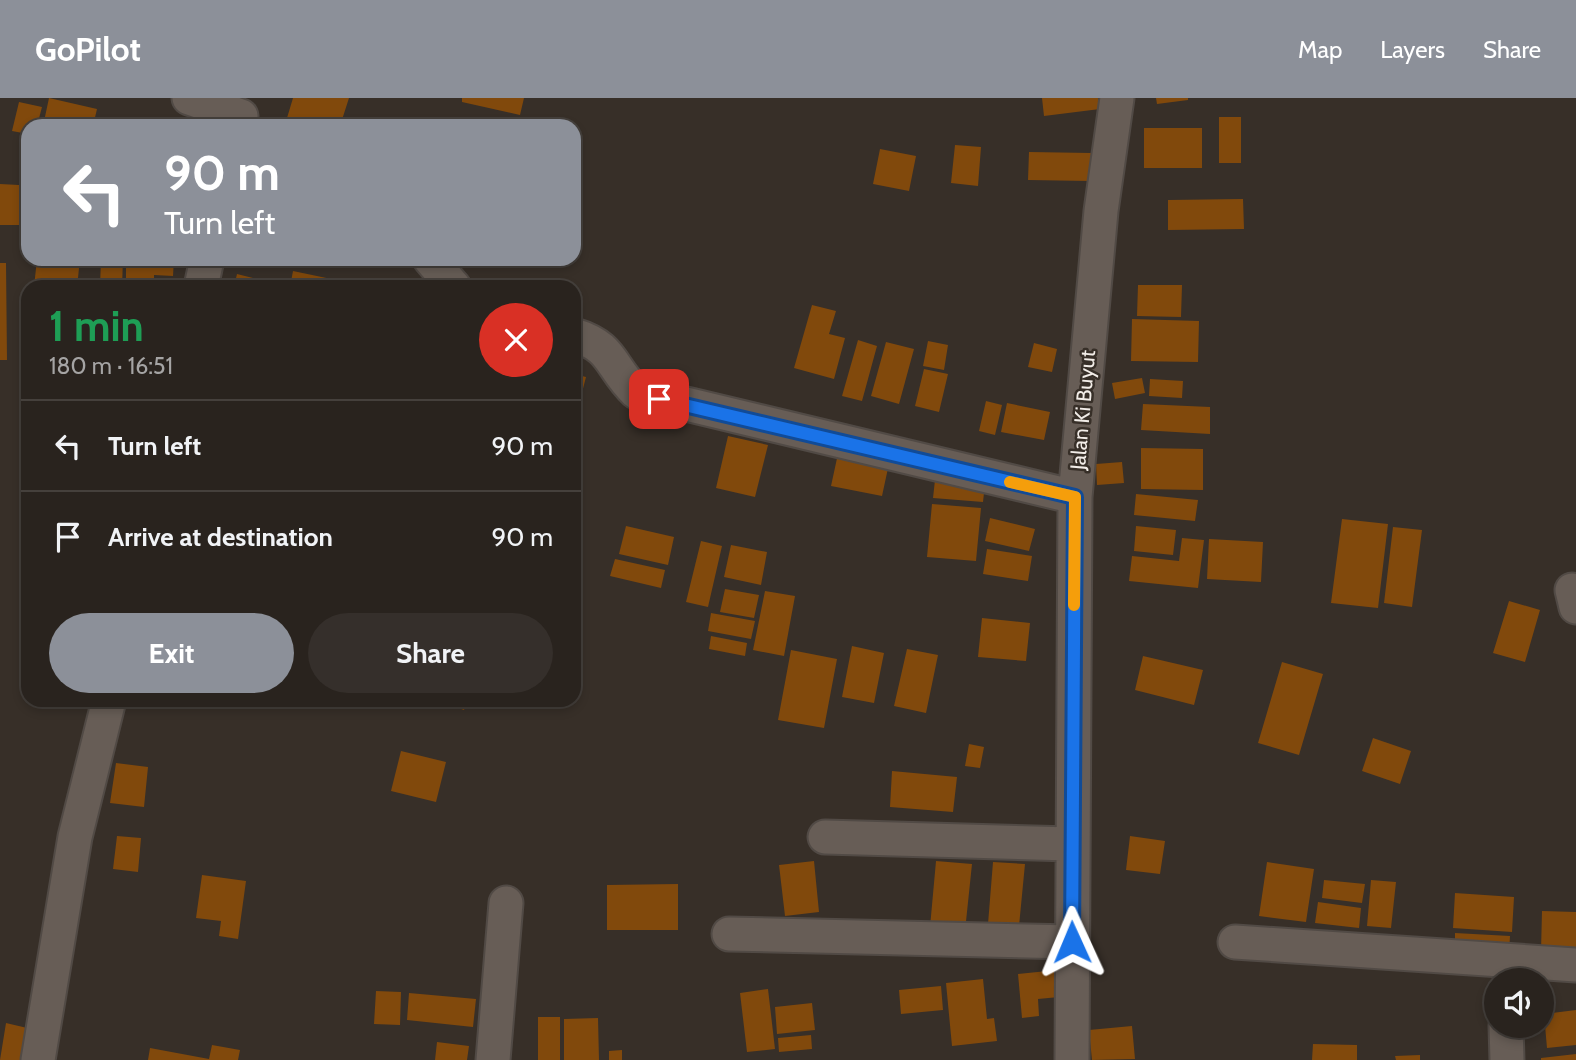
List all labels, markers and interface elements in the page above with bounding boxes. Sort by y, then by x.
text: GoPilot [35,29,141,69]
text: Map [1298,35,1342,64]
text: Layers [1380,35,1445,64]
text: Share [1483,35,1541,64]
text: 90 m [164,143,280,202]
icon: left [49,147,140,238]
text: Turn left [164,203,275,242]
text: 1 min [49,300,144,352]
button: close [479,303,553,377]
street label: Jalan Ki Buyut [1065,349,1100,472]
text: 180 m · 16:51 [49,352,173,380]
pin [629,369,689,429]
icon: arrive [640,380,678,418]
icon: left [49,427,87,465]
text: Turn left [108,430,201,462]
text: 90 m [491,430,553,462]
icon: arrive [49,518,87,556]
text: Arrive at destination [108,521,333,553]
text: 90 m [491,521,553,553]
button: Exit [49,613,294,693]
button: Share [308,613,553,693]
position arrow [1035,905,1109,979]
map controls [1484,968,1554,1038]
button: sound [1484,968,1554,1038]

